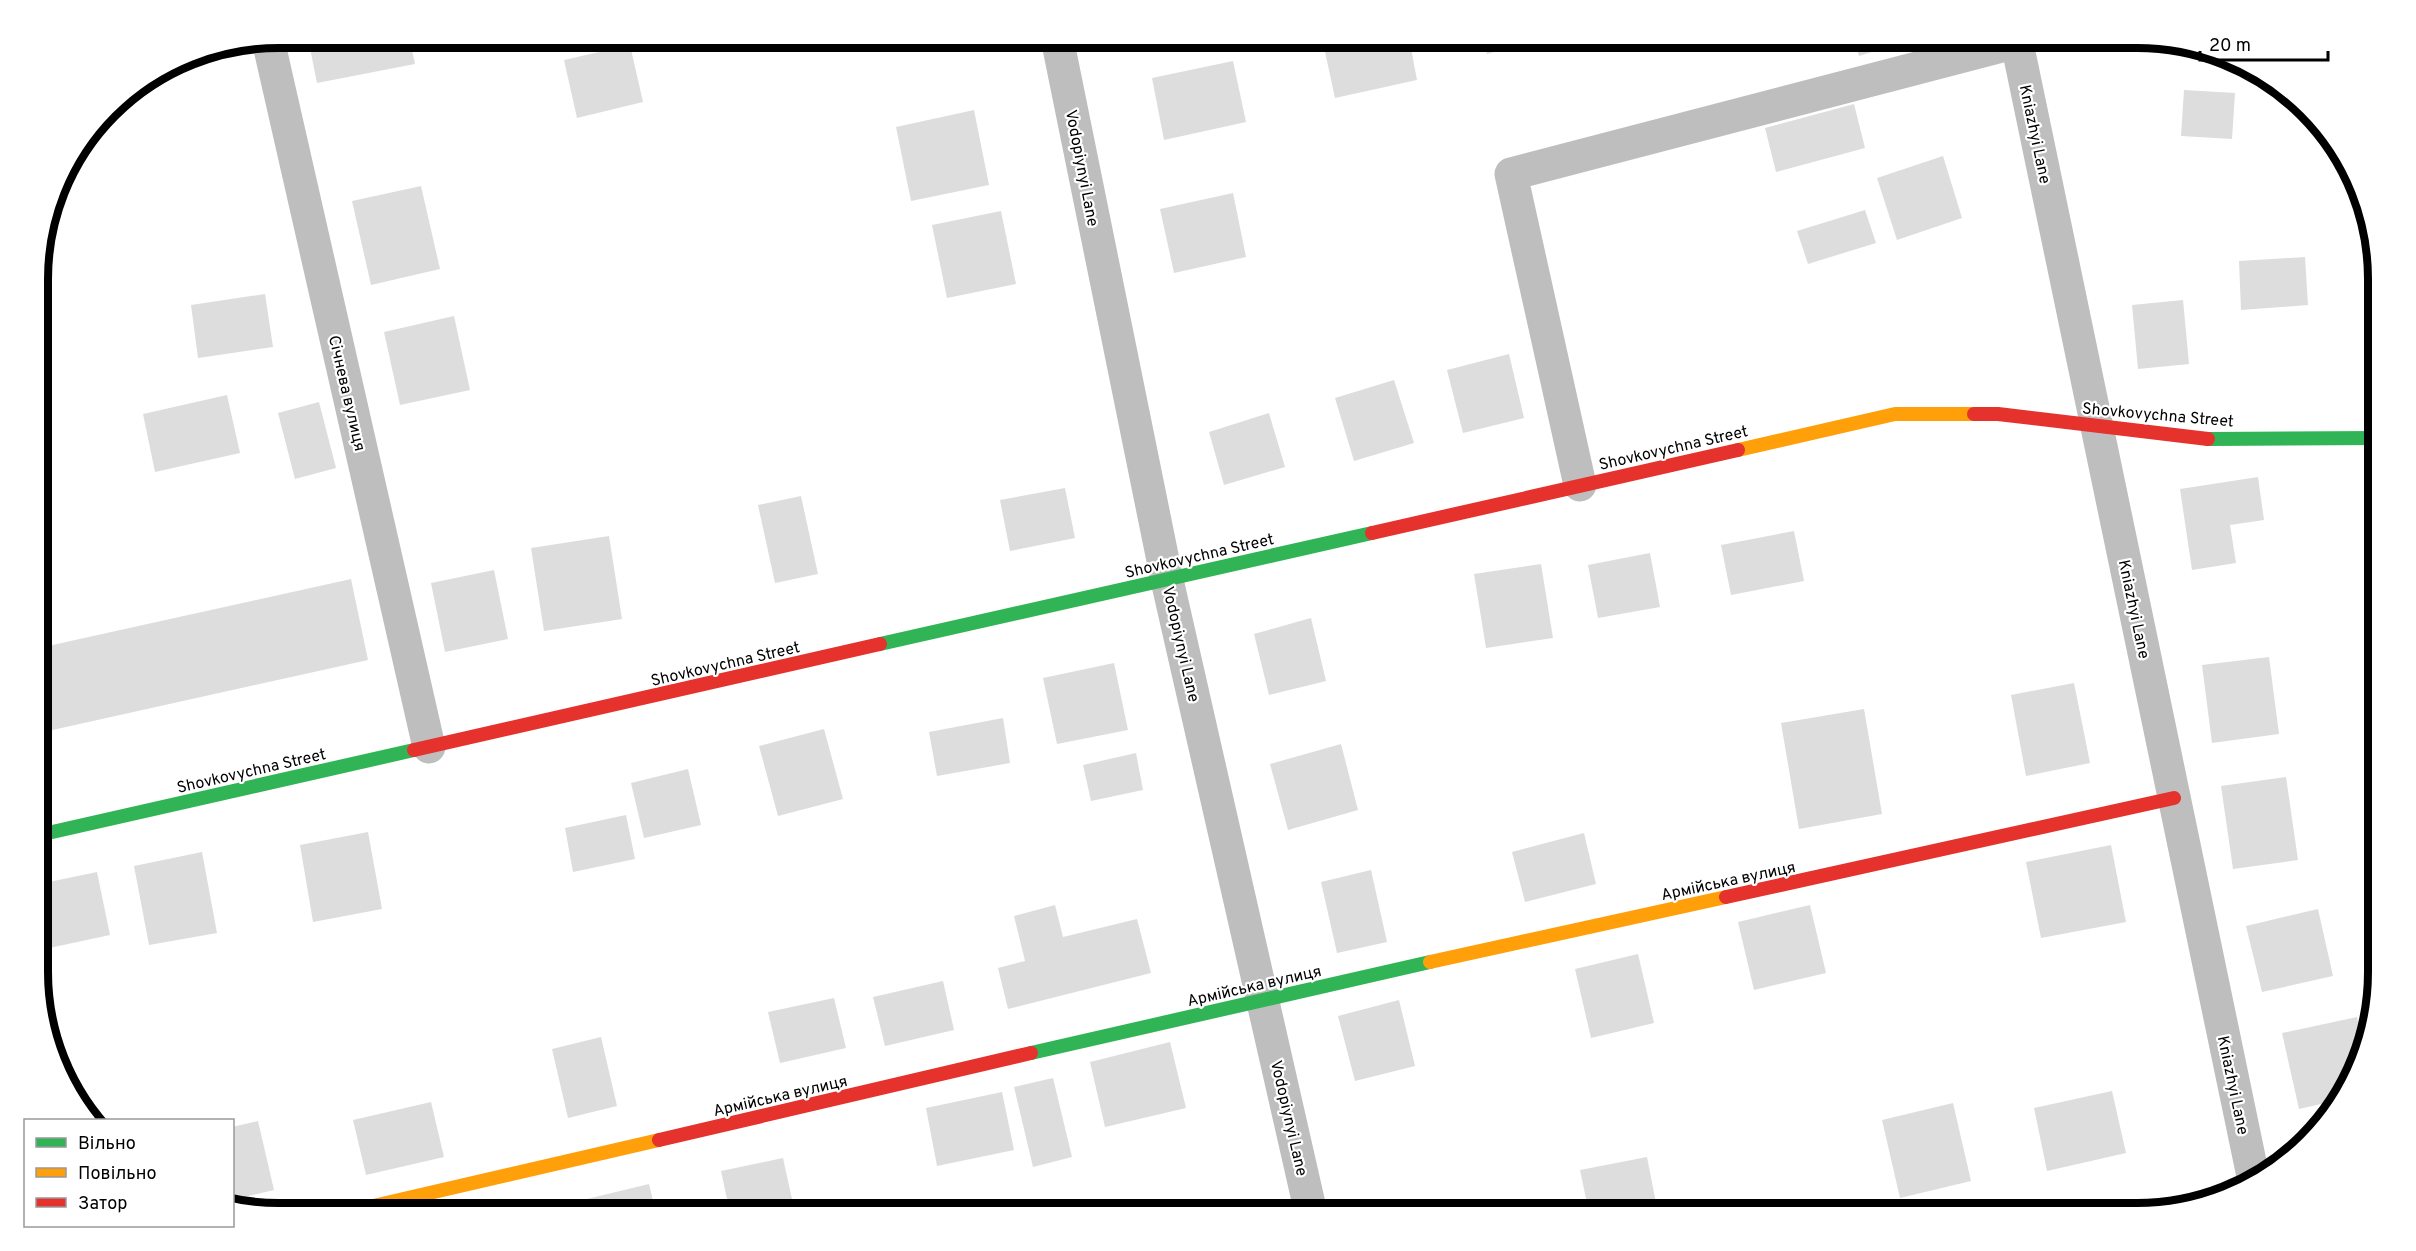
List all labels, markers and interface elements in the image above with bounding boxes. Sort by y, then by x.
scale bar [2200,24,2328,62]
text: 20 m [2209,35,2251,58]
street label: Kniazhyi Lane [2014,83,2054,186]
street label: Vodopiynyi Lane [1060,108,1102,228]
street label: Січнева вулиця [323,334,369,453]
street label: Shovkovychna Street [2081,399,2235,433]
street label: Shovkovychna Street [1597,422,1750,476]
street label: Shovkovychna Street [1123,530,1276,584]
street label: Kniazhyi Lane [2113,558,2153,661]
street label: Vodopiynyi Lane [1157,585,1203,704]
street label: Shovkovychna Street [649,638,802,692]
street label: Shovkovychna Street [175,745,328,799]
street label: Армійська вулиця [1659,858,1798,906]
street label: Армійська вулиця [1185,962,1324,1012]
street label: Kniazhyi Lane [2212,1034,2252,1137]
street label: Vodopiynyi Lane [1265,1059,1311,1178]
street label: Армійська вулиця [711,1072,850,1122]
legend [24,1119,234,1227]
text: Вільно [78,1133,136,1156]
text: Повільно [78,1163,157,1186]
text: Затор [78,1193,127,1216]

